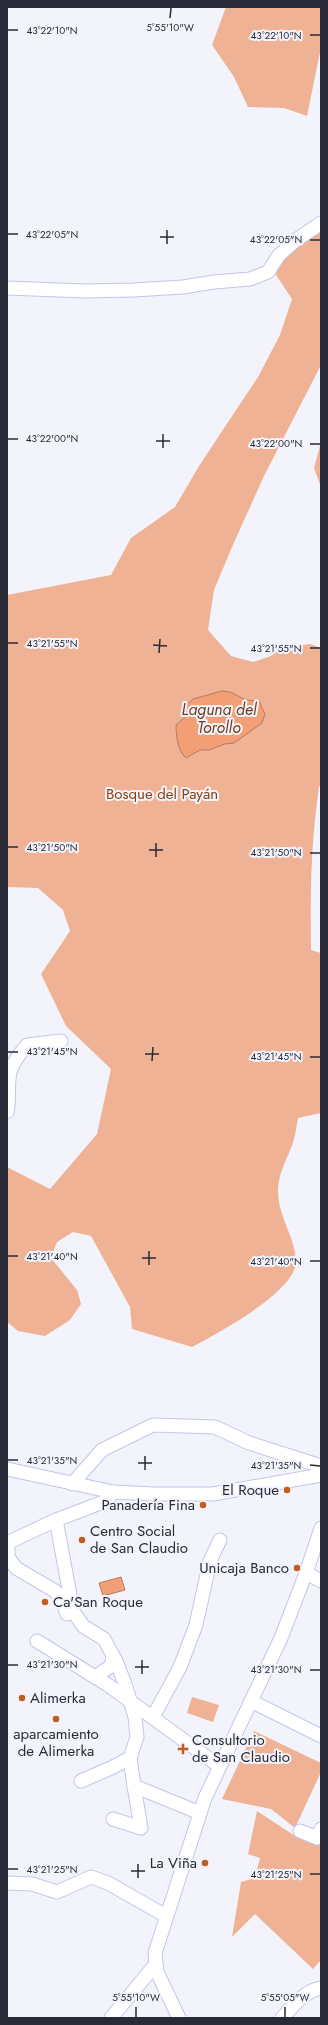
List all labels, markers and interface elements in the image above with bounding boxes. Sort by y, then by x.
text: 5°55'10"W [146,20,194,35]
text: 43°22'10"N [26,23,78,38]
text: 43°22'10"N [250,28,302,43]
text: 43°22'05"N [26,227,78,242]
text: 43°22'05"N [250,232,302,247]
text: 43°22'00"N [26,431,78,446]
text: 43°22'00"N [250,436,302,451]
text: 43°21'55"N [27,636,77,651]
text: 43°21'55"N [251,641,301,656]
water label: Laguna del Torollo [181,698,258,739]
park label: Bosque del Payán [106,783,218,805]
text: 43°21'50"N [26,840,78,855]
text: 43°21'50"N [250,845,302,860]
text: 43°21'45"N [27,1044,77,1059]
text: 43°21'45"N [251,1049,301,1064]
text: 43°21'40"N [26,1249,78,1264]
text: 43°21'40"N [250,1254,302,1269]
text: 43°21'35"N [27,1453,77,1468]
text: 43°21'35"N [251,1458,301,1473]
place label: El Roque [222,1479,279,1501]
marker: El Roque [282,1485,292,1495]
place label: Panadería Fina [101,1494,195,1516]
marker: Panadería Fina [198,1500,208,1510]
place label: Centro Social de San Claudio [90,1520,188,1559]
marker: Centro Social de San Claudio [77,1535,87,1545]
place label: Unicaja Banco [199,1557,289,1579]
marker: Unicaja Banco [292,1563,302,1573]
place label: Ca'San Roque [53,1591,143,1613]
marker: Ca'San Roque [40,1597,50,1607]
text: 43°21'30"N [27,1657,77,1672]
text: 43°21'30"N [251,1662,301,1677]
place label: Alimerka [30,1687,86,1709]
marker: Alimerka [17,1693,27,1703]
marker: aparcamiento de Alimerka [51,1714,61,1724]
place label: aparcamiento de Alimerka [13,1723,99,1762]
place label: Consultorio de San Claudio [192,1729,290,1768]
marker: Consultorio de San Claudio [177,1743,189,1755]
place label: La Viña [150,1852,197,1874]
marker: La Viña [200,1858,210,1868]
text: 43°21'25"N [27,1862,77,1877]
text: 43°21'25"N [251,1867,301,1882]
text: 5°55'10"W [112,1990,160,2005]
text: 5°55'05"W [261,1990,309,2005]

